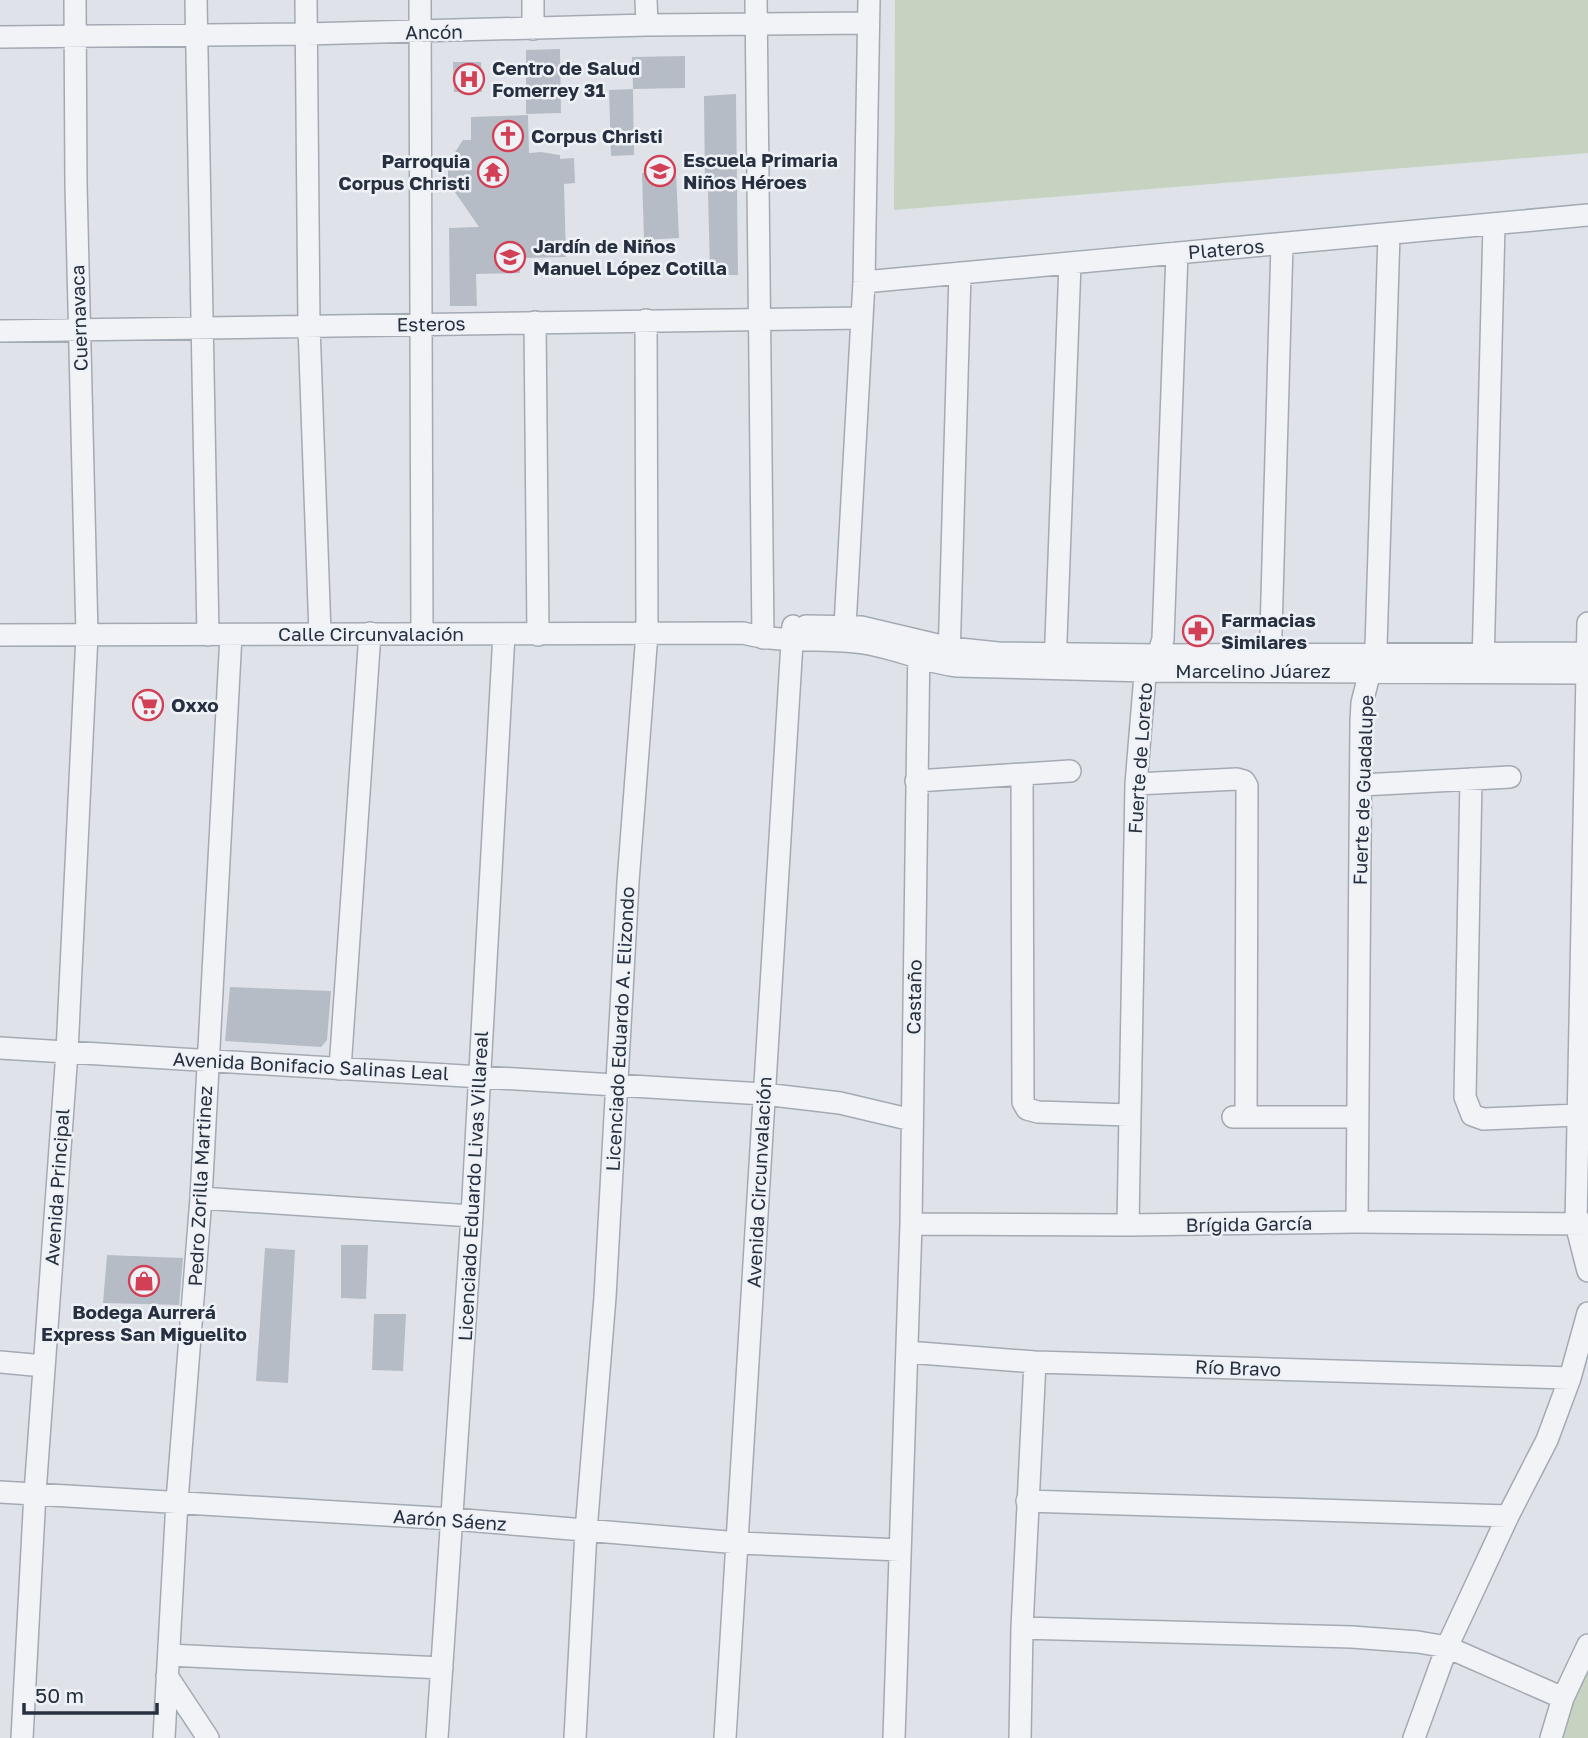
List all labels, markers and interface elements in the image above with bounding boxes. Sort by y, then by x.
street label: Ancón [405,19,463,44]
place label: Centro de Salud Fomerrey 31 [492,56,640,101]
hospital icon: Centro de Salud Fomerrey 31 [452,62,486,96]
church icon: Corpus Christi [491,119,525,153]
place label: Corpus Christi [531,124,663,147]
place label: Escuela Primaria Niños Héroes [683,148,838,193]
place label: Parroquia Corpus Christi [338,149,470,194]
school or university icon: Escuela Primaria Niños Héroes [643,154,677,188]
temple icon: Parroquia Corpus Christi [476,155,510,189]
place label: Jardín de Niños Manuel López Cotilla [533,234,727,279]
street label: Plateros [1187,234,1265,263]
school or university icon: Jardín de Niños Manuel López Cotilla [493,240,527,274]
street label: Cuernavaca [65,264,92,372]
street label: Esteros [396,311,466,336]
place label: Farmacias Similares [1221,608,1316,653]
pharmacy icon: Farmacias Similares [1181,614,1215,648]
street label: Calle Circunvalación [278,622,464,645]
street label: Marcelino Júarez [1175,659,1331,682]
street label: Fuerte de Loreto [1123,681,1156,834]
supermarket icon: Oxxo [131,688,165,722]
place label: Oxxo [171,693,219,716]
street label: Fuerte de Guadalupe [1348,694,1377,886]
street label: Licenciado Eduardo A. Elizondo [601,886,638,1172]
street label: Castaño [901,959,926,1035]
street label: Licenciado Eduardo Livas Villareal [453,1030,492,1342]
street label: Avenida Bonifacio Salinas Leal [172,1047,450,1084]
street label: Avenida Circunvalación [741,1076,776,1288]
street label: Pedro Zorilla Martinez [183,1085,216,1287]
street label: Avenida Principal [40,1108,73,1266]
street label: Brígida García [1185,1211,1313,1236]
shop icon: Bodega Aurrerá Express San Miguelito [127,1264,161,1298]
place label: Bodega Aurrerá Express San Miguelito [41,1300,247,1345]
street label: Río Bravo [1195,1355,1281,1380]
street label: Aarón Sáenz [392,1504,508,1535]
scale bar [24,1672,158,1716]
text: 50 m [35,1682,84,1708]

